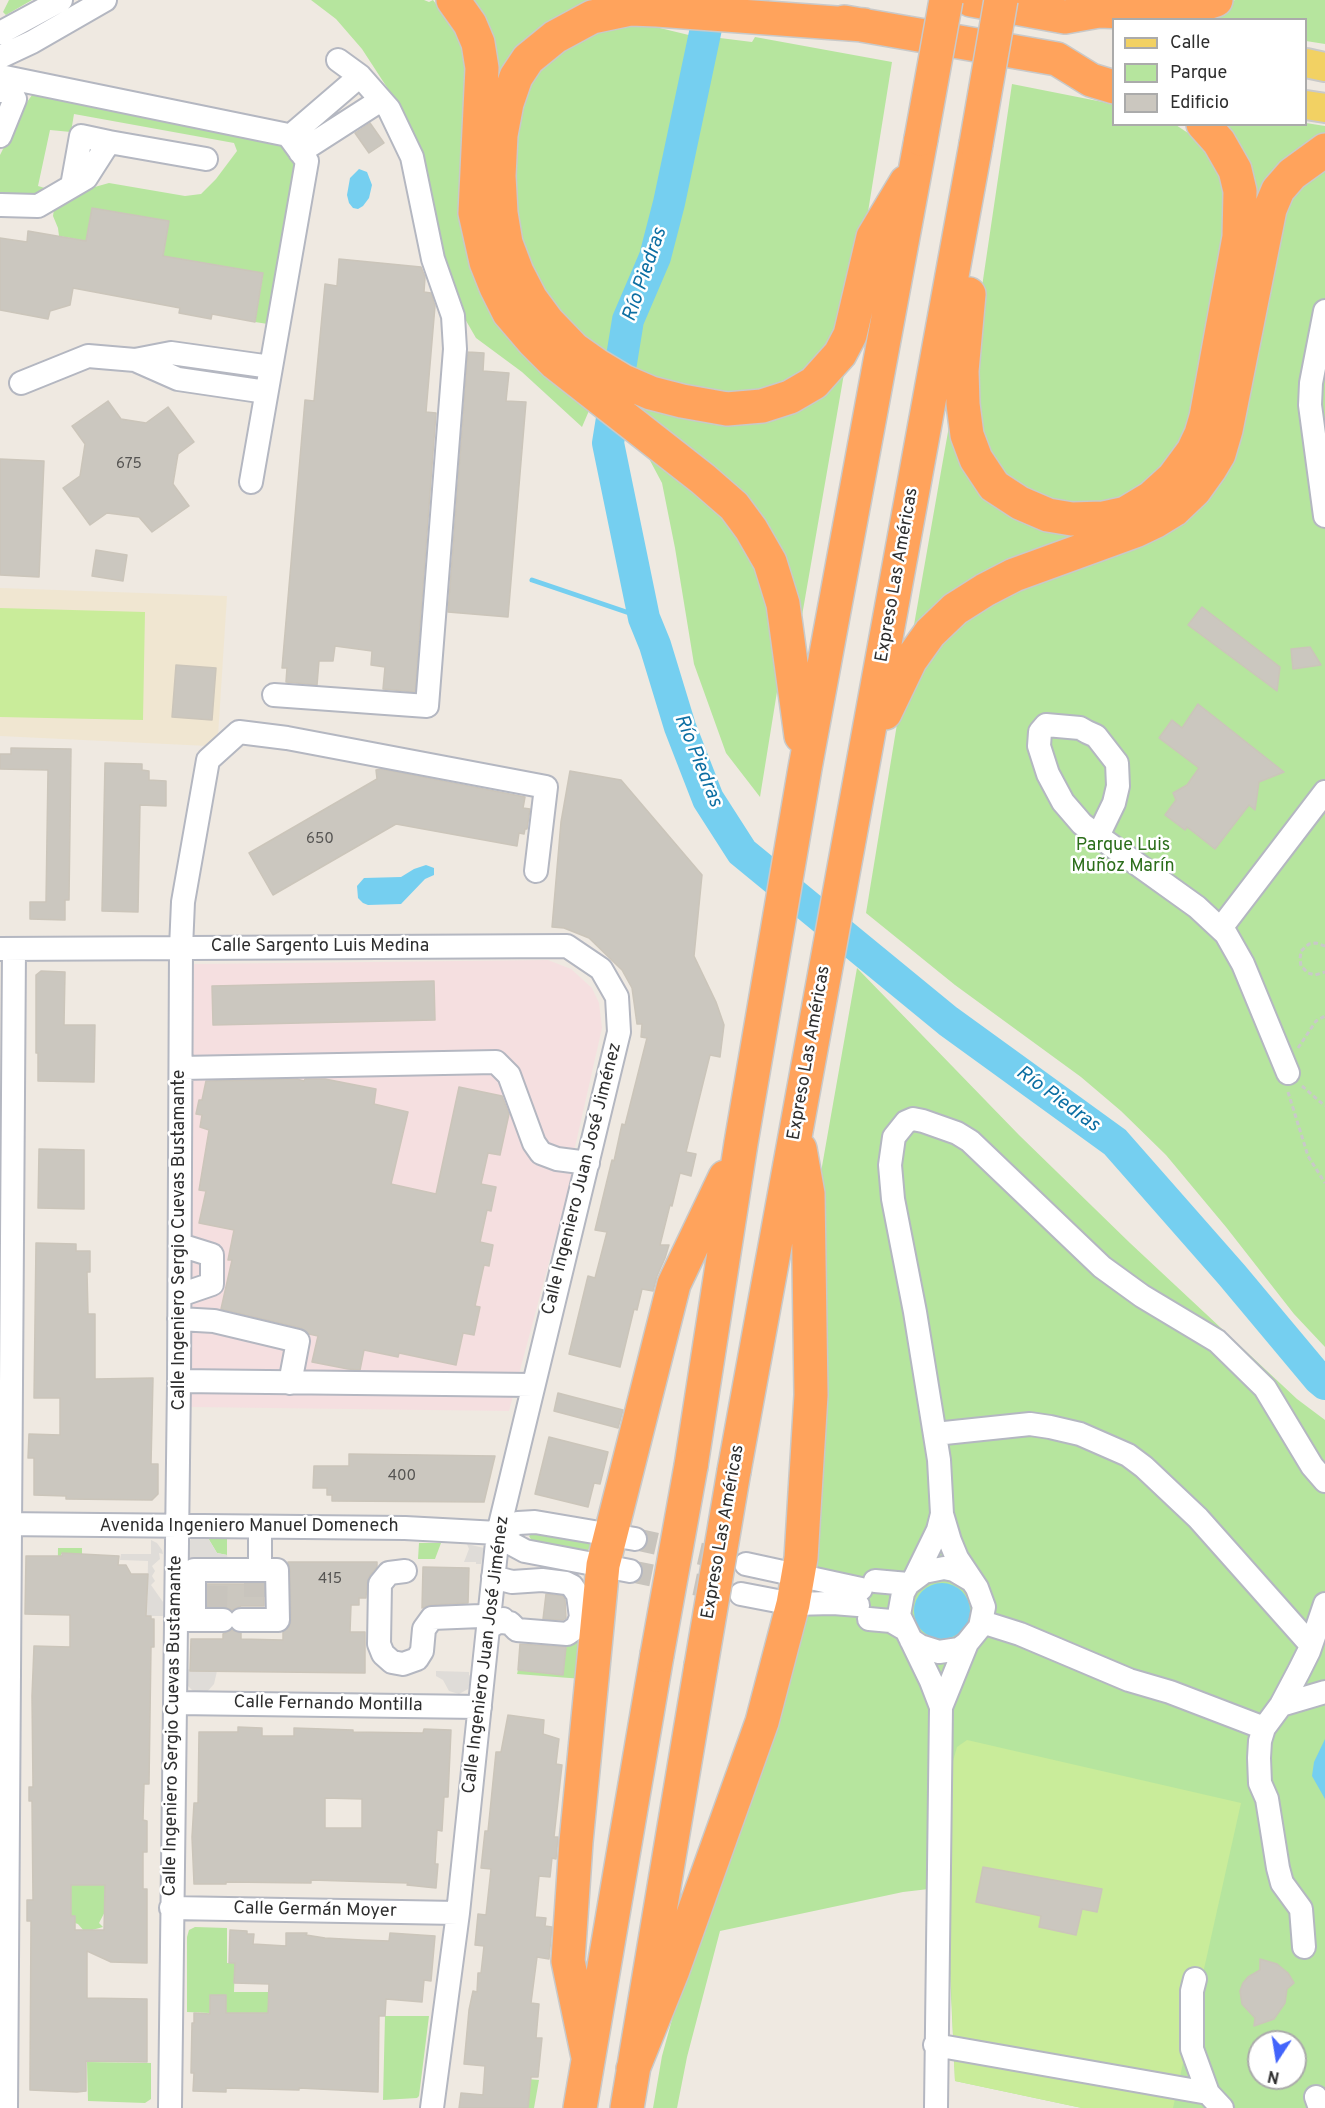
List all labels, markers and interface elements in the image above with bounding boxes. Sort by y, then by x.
legend [1112,18,1307,126]
text: Calle [1170,32,1210,55]
text: Parque [1170,62,1227,85]
text: Edificio [1170,92,1229,115]
water label: Río Piedras [619,225,673,325]
house number: 675 [116,456,142,474]
street label: Expreso Las Américas [872,486,924,664]
water label: Río Piedras [668,711,726,811]
house number: 650 [306,831,334,849]
park label: Parque Luis Muñoz Marín [1071,835,1175,878]
street label: Calle Sargento Luis Medina [211,936,429,958]
street label: Expreso Las Américas [784,964,836,1142]
street label: Calle Ingeniero Juan José Jiménez [539,1041,627,1317]
water label: Río Piedras [1010,1062,1104,1138]
street label: Calle Ingeniero Sergio Cuevas Bustamante [169,1070,191,1410]
street label: Expreso Las Américas [698,1443,750,1621]
house number: 400 [388,1468,416,1486]
street label: Calle Ingeniero Juan José Jiménez [459,1515,515,1795]
street label: Avenida Ingeniero Manuel Domenech [99,1516,399,1538]
street label: Calle Ingeniero Sergio Cuevas Bustamante [160,1555,188,1897]
house number: 415 [318,1571,342,1589]
street label: Calle Fernando Montilla [233,1693,423,1717]
street label: Calle Germán Moyer [233,1899,397,1923]
north arrow [1247,2030,1307,2090]
text: N [1266,2065,1281,2087]

